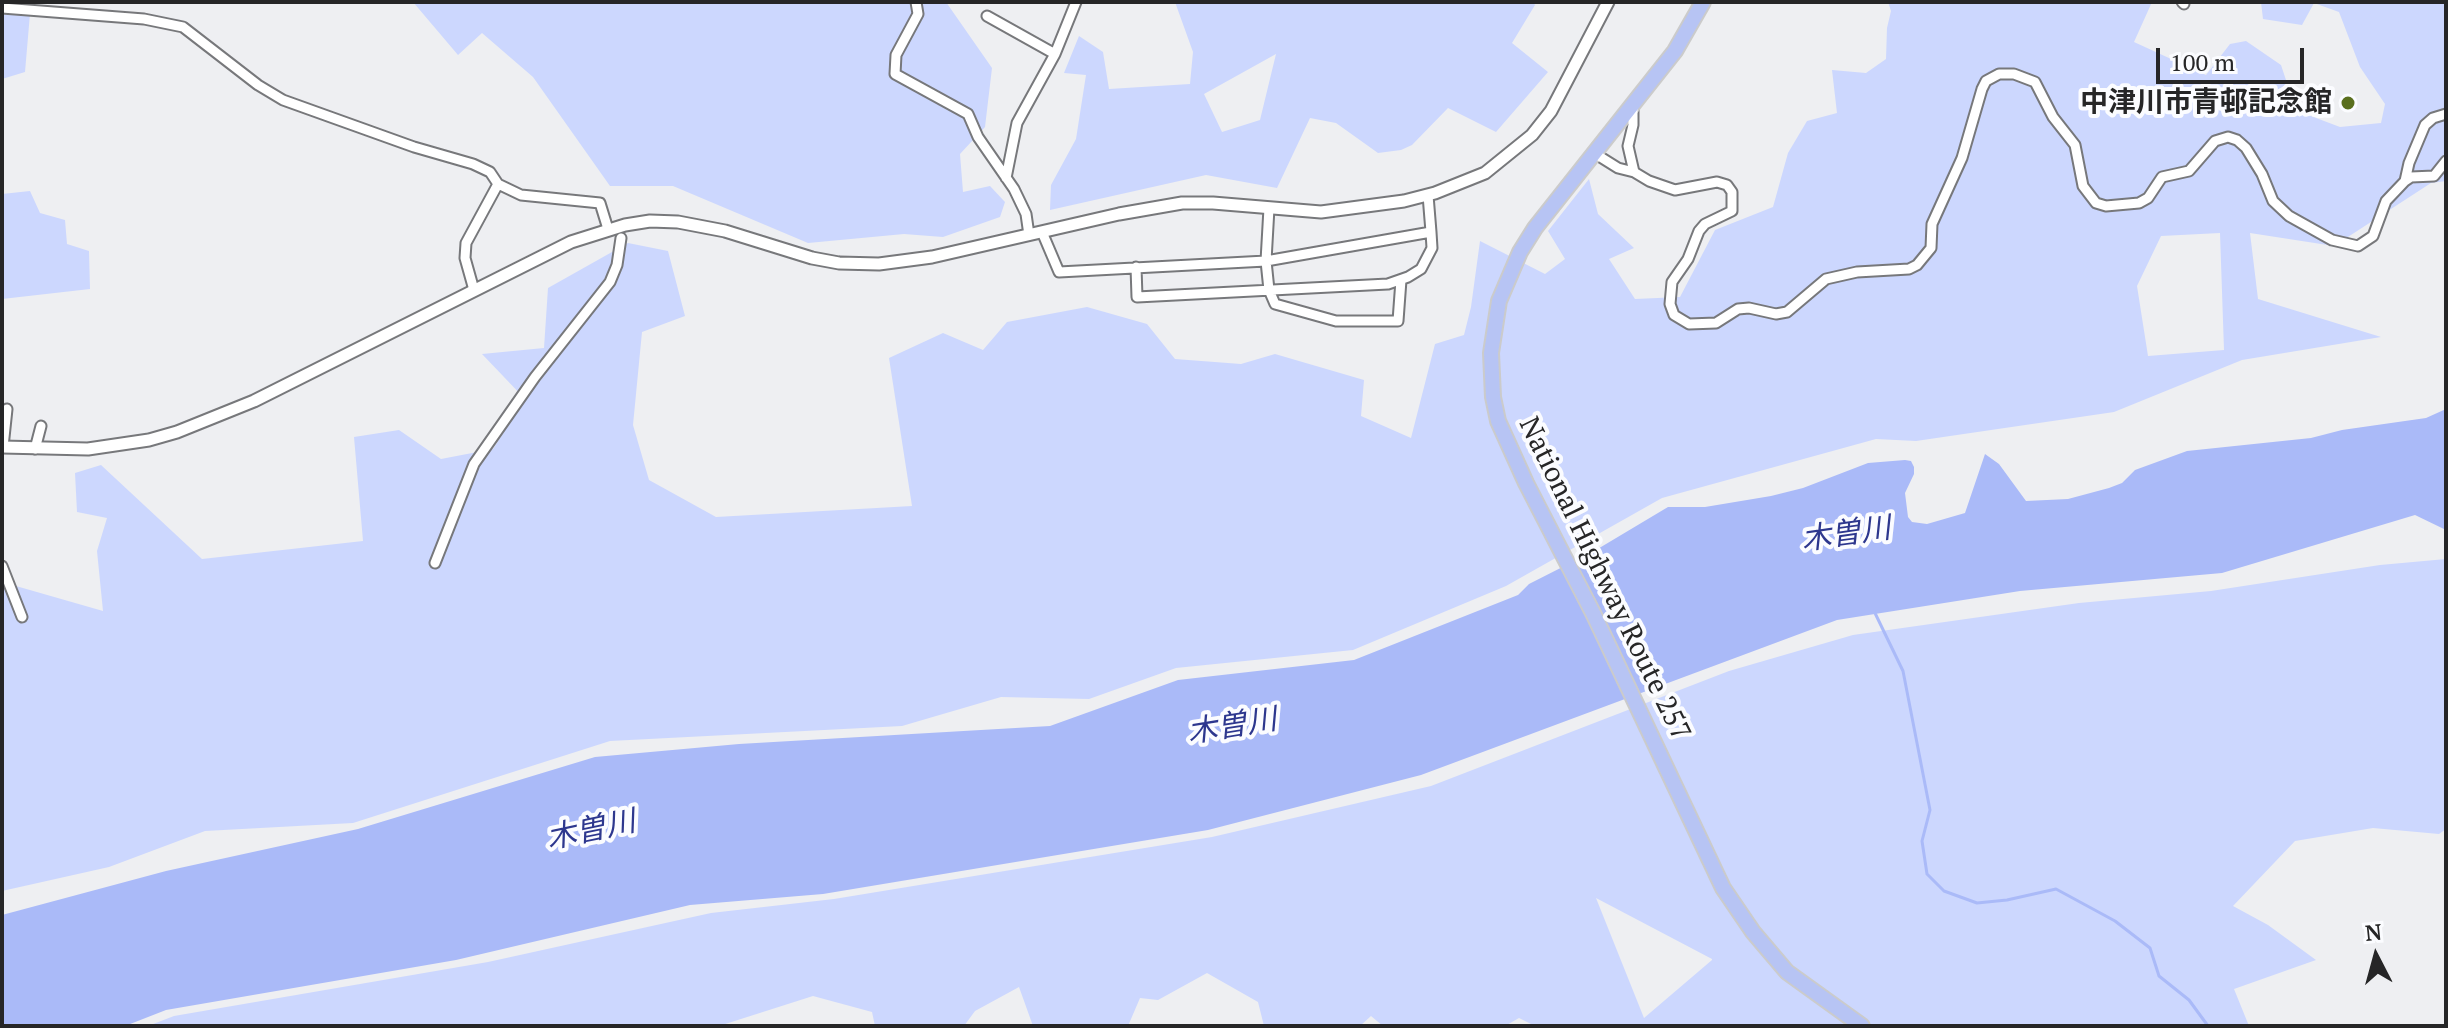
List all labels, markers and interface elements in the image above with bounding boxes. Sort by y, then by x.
scale bar [2160,32,2308,82]
text: 100 m [2170,46,2235,78]
place label: 中津川市青邨記念館 [2080,86,2332,120]
marker: 中津川市青邨記念館 [2339,94,2357,112]
street label: National Highway Route 257 [1511,412,1697,746]
water label: 木曽川 [1799,511,1893,559]
water label: 木曽川 [1185,702,1279,752]
water label: 木曽川 [543,804,639,858]
north arrow [2336,916,2416,996]
text: N [2364,916,2383,947]

